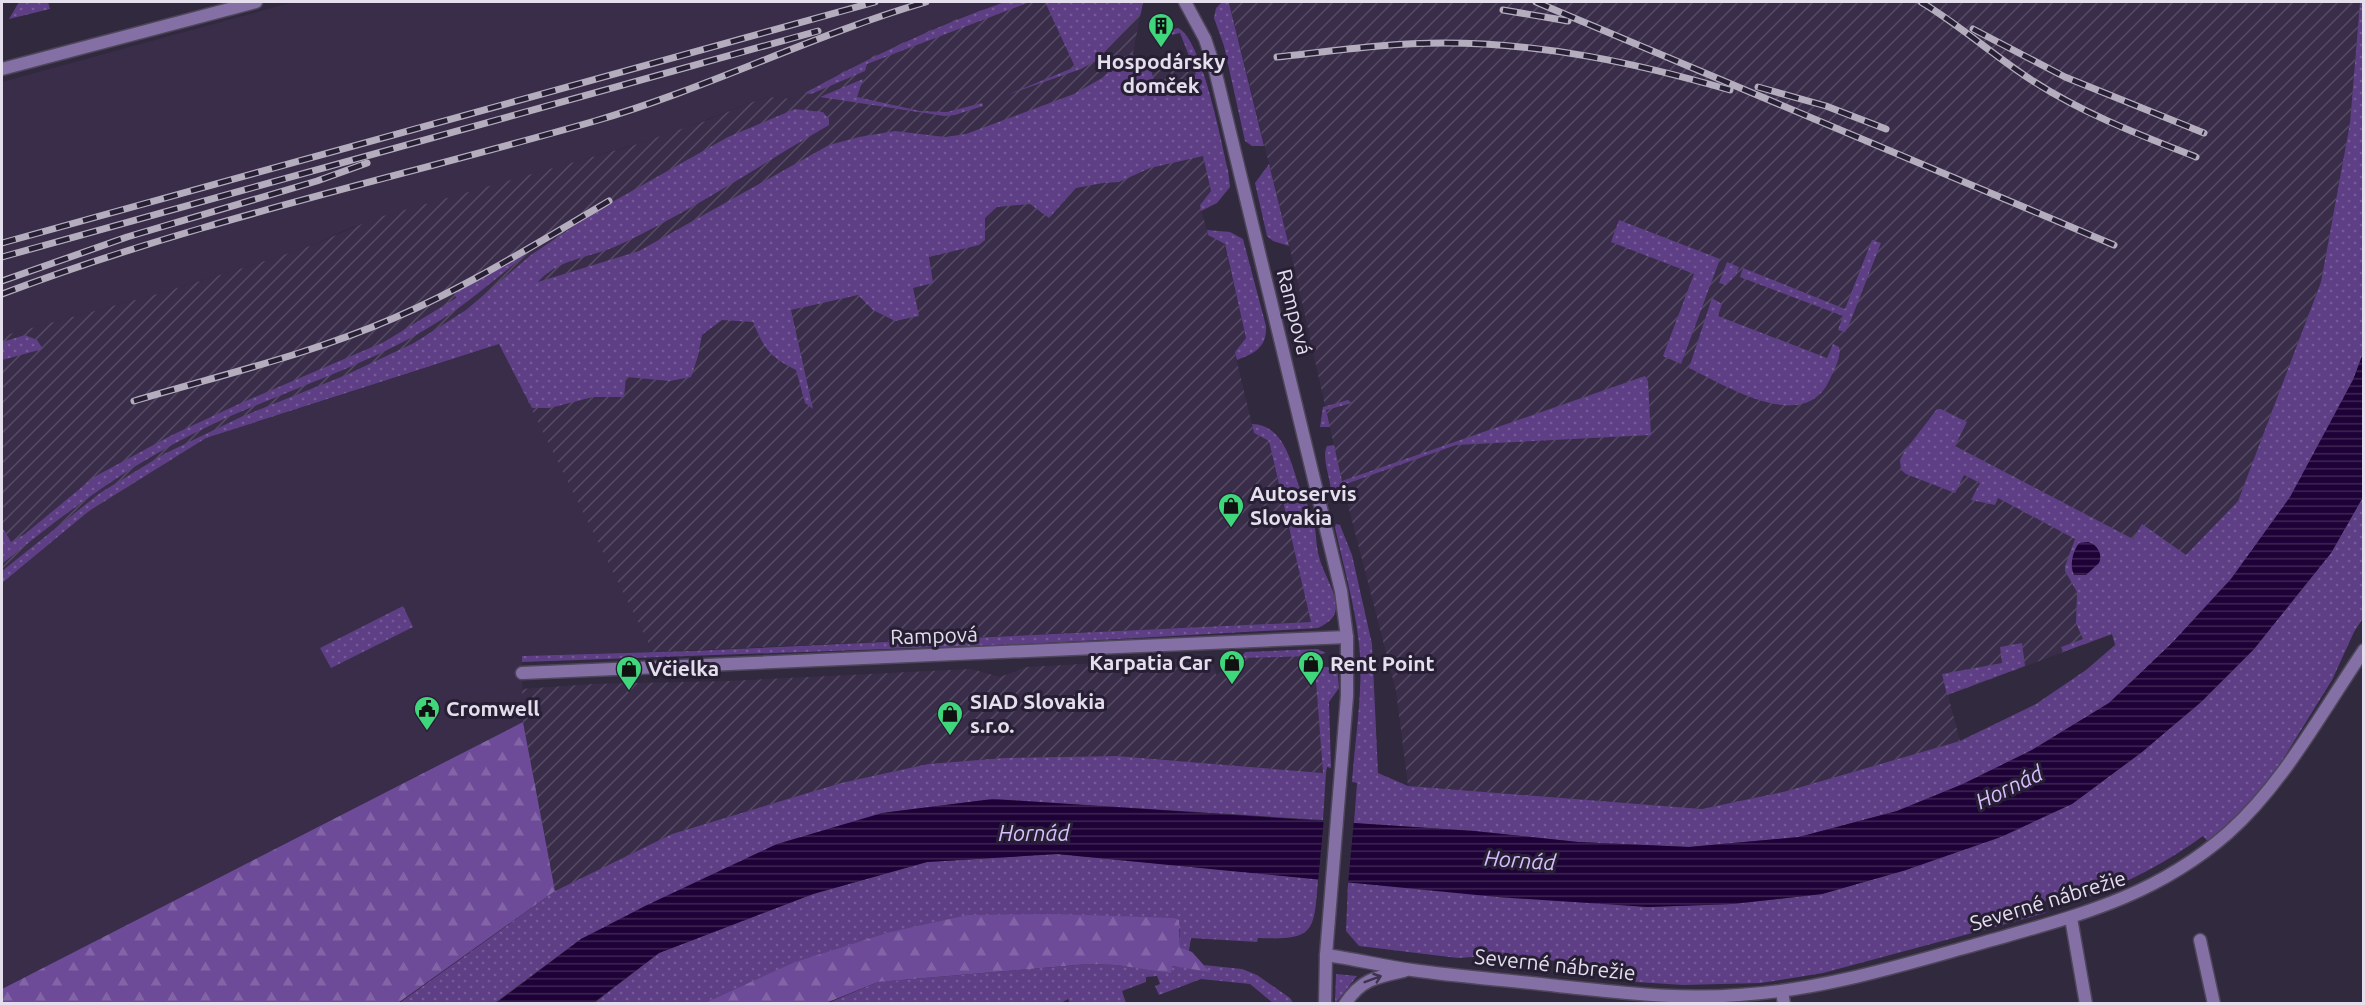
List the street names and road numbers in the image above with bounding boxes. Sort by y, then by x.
street label: Rampová [1273,266,1317,357]
street label: Rampová [890,621,978,649]
street label: Severné nábrežie [1967,865,2129,935]
street label: Severné nábrežie [1473,944,1637,984]

